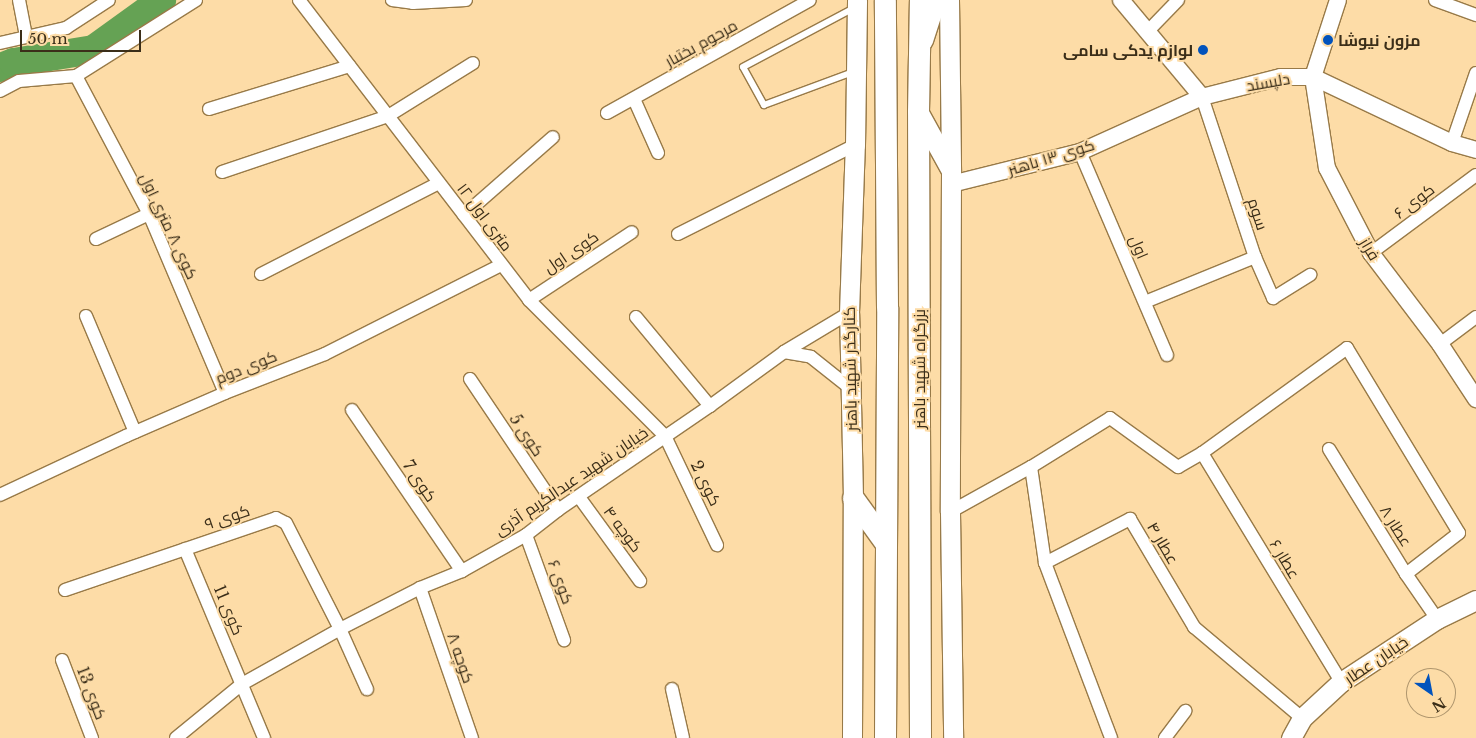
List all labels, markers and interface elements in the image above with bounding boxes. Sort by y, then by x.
street label: مرحوم بختیار [661,15,741,71]
scale bar [22,20,144,52]
text: 50 m [28,29,68,48]
place label: مزون نیوشا [1338,30,1421,50]
marker: مزون نیوشا [1322,34,1334,46]
place label: لوازم یدکی سامی [1063,40,1193,60]
marker: لوازم یدکی سامی [1197,44,1209,56]
street label: دلپسند [1245,69,1291,95]
street label: کوی ۱۳ باهنر [1005,135,1097,179]
street label: کوی ۸ متری اول [136,170,202,282]
street label: ۱۲ متری اول [453,179,517,255]
street label: کوی ۶ [1390,180,1438,222]
street label: سوم [1244,196,1272,232]
street label: کوی اول [540,227,602,277]
street label: اول [1126,232,1152,262]
street label: فراز [1356,234,1384,264]
street label: کنارگذر شهید باهنر [839,307,861,431]
street label: بزرگراه شهید باهنر [909,309,929,429]
street label: کوی دوم [212,346,280,388]
street label: کوی 5 [506,410,548,460]
street label: خیابان شهید عبدالکریم آذری [491,422,651,540]
street label: کوی 7 [399,456,441,506]
street label: کوی 2 [687,457,725,509]
street label: کوی ۹ [202,500,252,534]
street label: کوچه ۴ [600,502,646,556]
street label: عطار ۸ [1376,502,1416,550]
street label: عطار ۴ [1143,518,1183,568]
street label: عطار ۶ [1266,536,1304,582]
street label: کوی ۶ [544,557,578,607]
street label: کوی 11 [210,582,248,638]
street label: کوچه ۸ [443,630,479,686]
street label: خیابان عطار [1340,632,1412,688]
street label: کوی 13 [73,664,111,722]
north arrow [1406,668,1456,718]
text: N [1428,694,1449,716]

